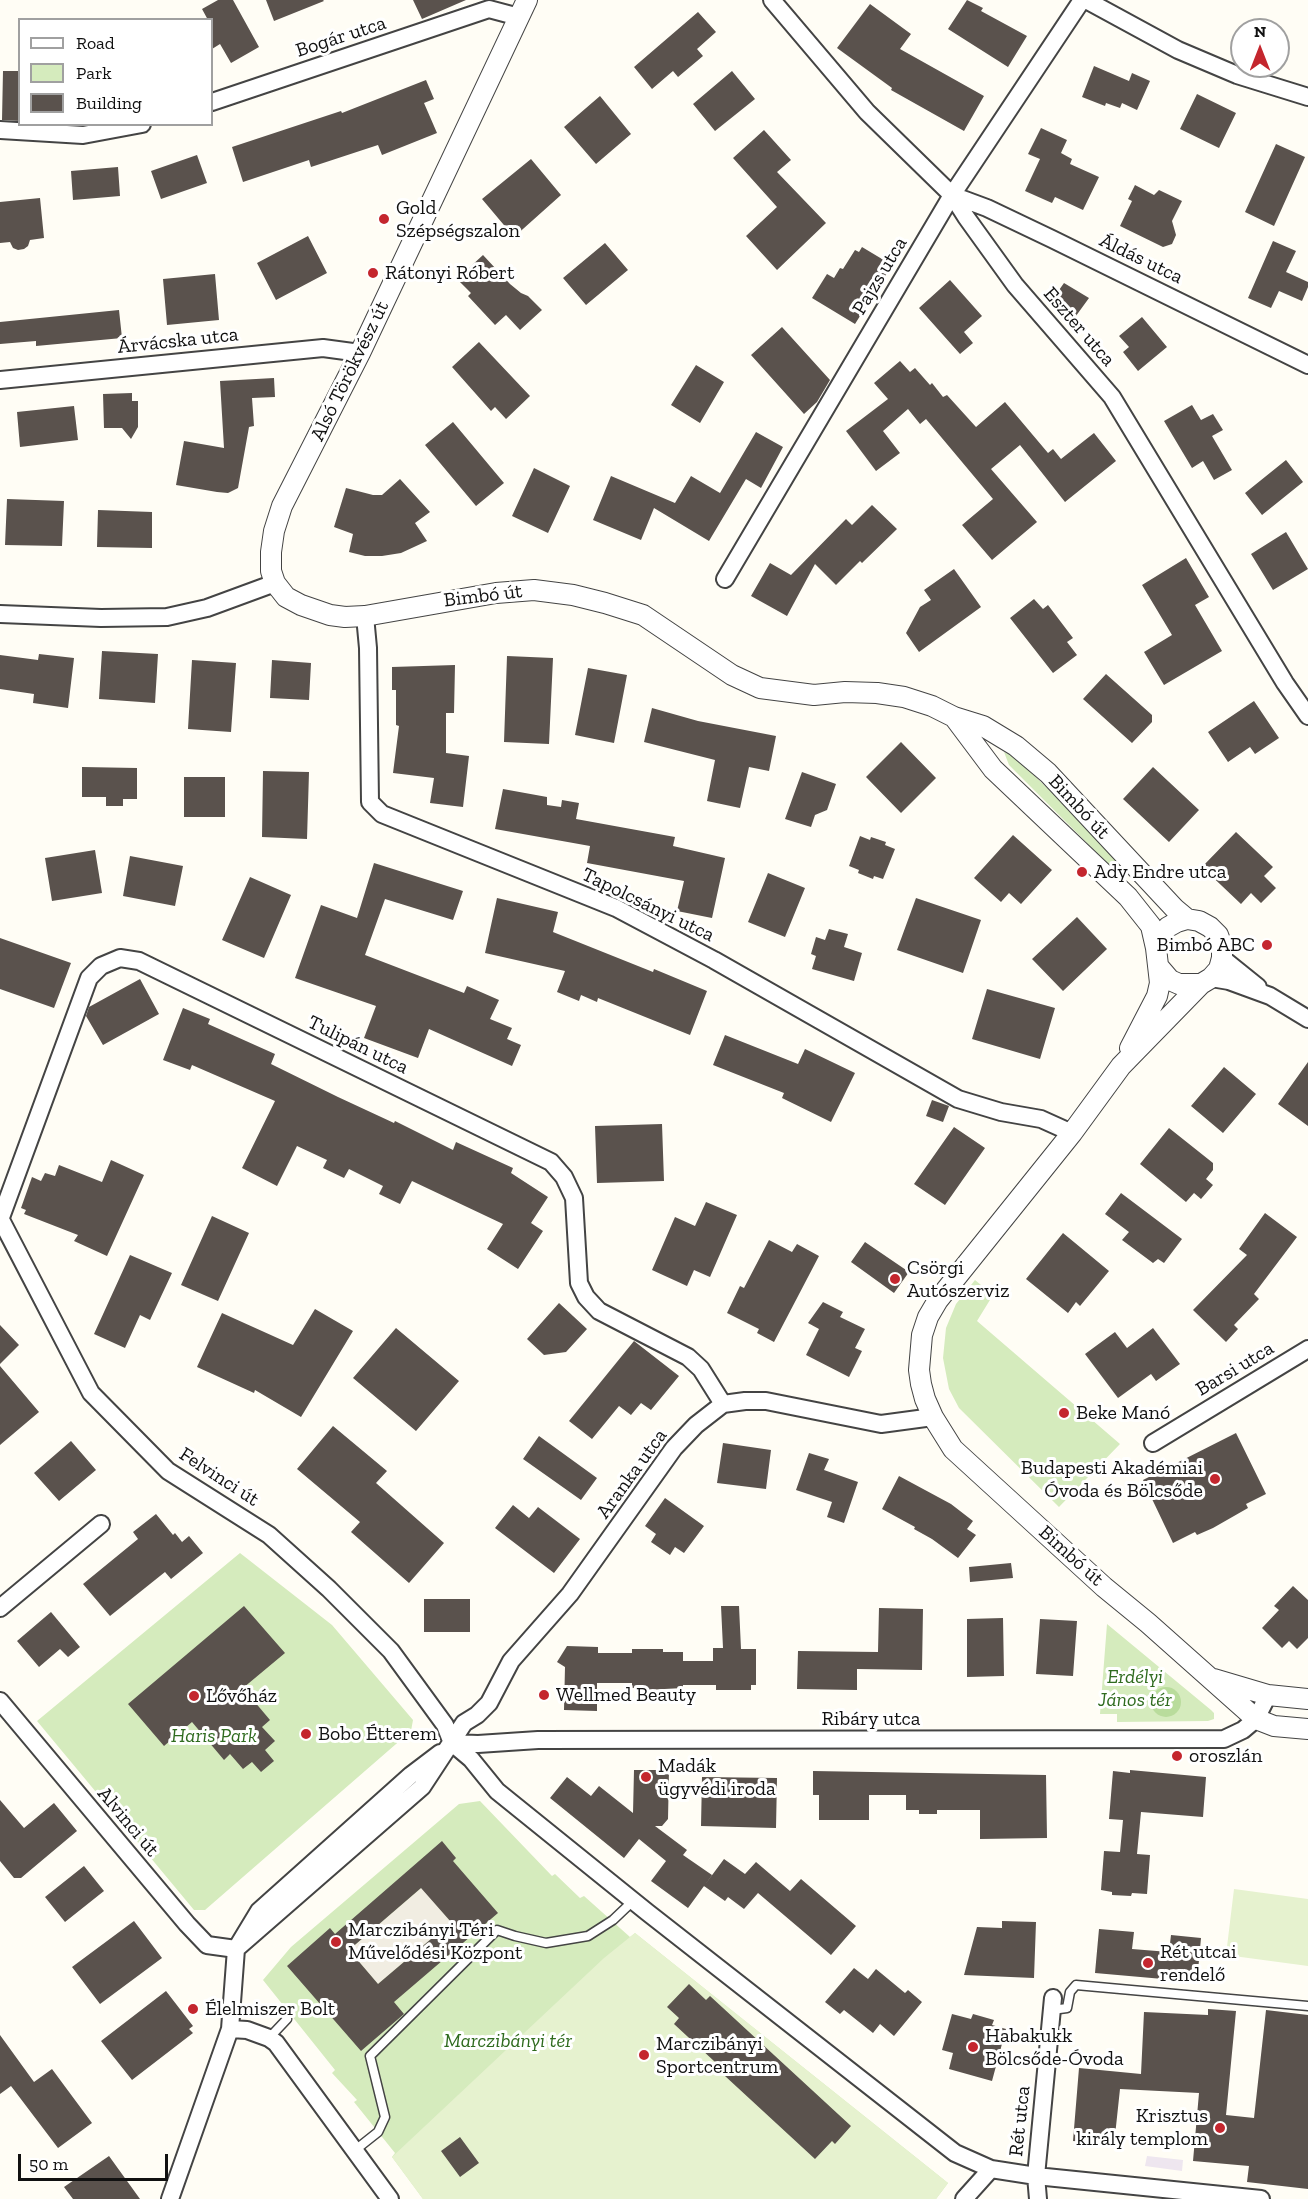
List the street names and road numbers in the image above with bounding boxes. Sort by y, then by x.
street label: Bogár utca [293,11,389,63]
street label: Áldás utca [1095,229,1187,289]
street label: Pajzs utca [848,233,912,319]
street label: Eszter utca [1038,282,1120,372]
street label: Alsó Törökvész út [306,297,394,445]
street label: Árvácska utca [116,323,240,359]
street label: Bimbó út [442,579,524,613]
street label: Bimbó út [1043,770,1115,844]
street label: Tapolcsányi utca [578,863,718,947]
street label: Tulipán utca [304,1010,412,1080]
street label: Barsi utca [1192,1336,1278,1402]
street label: Aranka utca [592,1425,672,1523]
street label: Felvinci út [175,1442,263,1512]
street label: Bimbó út [1034,1521,1108,1591]
street label: Ribáry utca [822,1707,920,1731]
street label: Alvinci út [92,1782,164,1862]
street label: Rét utca [1004,2084,1036,2158]

